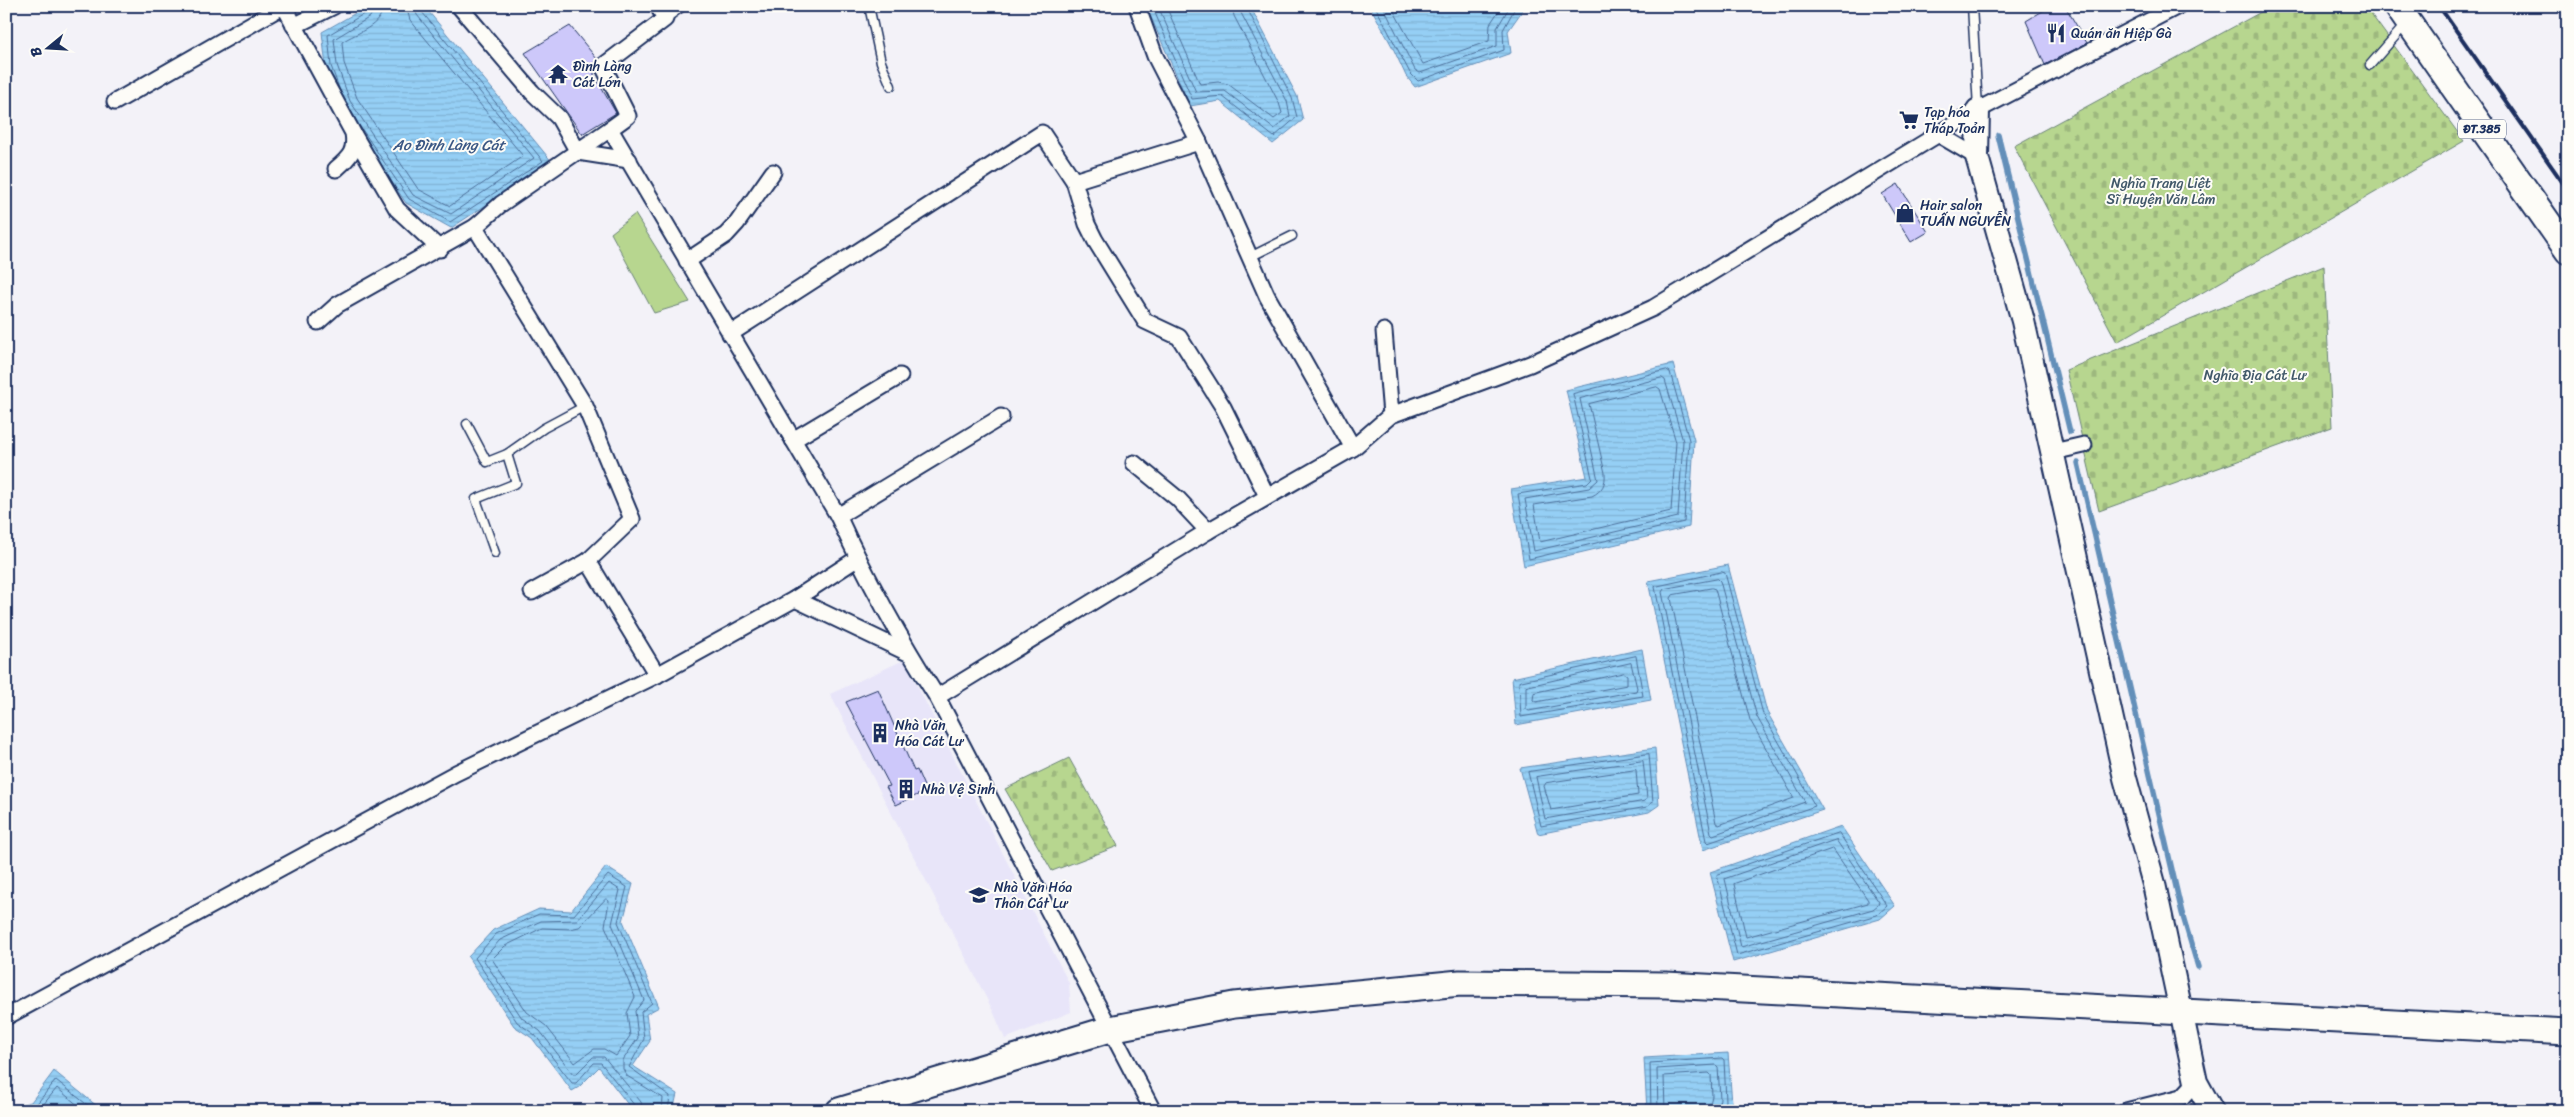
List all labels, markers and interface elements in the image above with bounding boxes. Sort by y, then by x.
place label: Quán ăn Hiệp Gà [2071,21,2172,46]
north arrow [22,22,72,72]
restaurant icon: Quán ăn Hiệp Gà [2045,22,2067,44]
text: B [23,44,49,60]
place label: Đình Làng Cát Lớn [573,54,632,95]
temple icon: Đình Làng Cát Lớn [547,63,569,85]
place label: Tạp hóa Tháp Toản [1924,100,1985,141]
supermarket icon: Tạp hóa Tháp Toản [1898,109,1920,131]
road number: ĐT.385 [2458,120,2506,138]
water label: Ao Đình Làng Cát [392,132,506,158]
park label: Nghĩa Trang Liệt Sĩ Huyện Văn Lâm [2106,171,2216,212]
place label: Hair salon TUẤN NGUYỄN [1920,193,2012,234]
shop icon: Hair salon TUẤN NGUYỄN [1894,202,1916,224]
park label: Nghĩa Địa Cát Lư [2204,363,2307,388]
place label: Nhà Văn Hóa Cát Lư [895,713,965,754]
building icon: Nhà Văn Hóa Cát Lư [869,722,891,744]
place label: Nhà Vệ Sinh [921,777,995,802]
building icon: Nhà Vệ Sinh [895,778,917,800]
place label: Nhà Văn Hóa Thôn Cát Lư [994,875,1072,916]
school or university icon: Nhà Văn Hóa Thôn Cát Lư [968,884,990,906]

